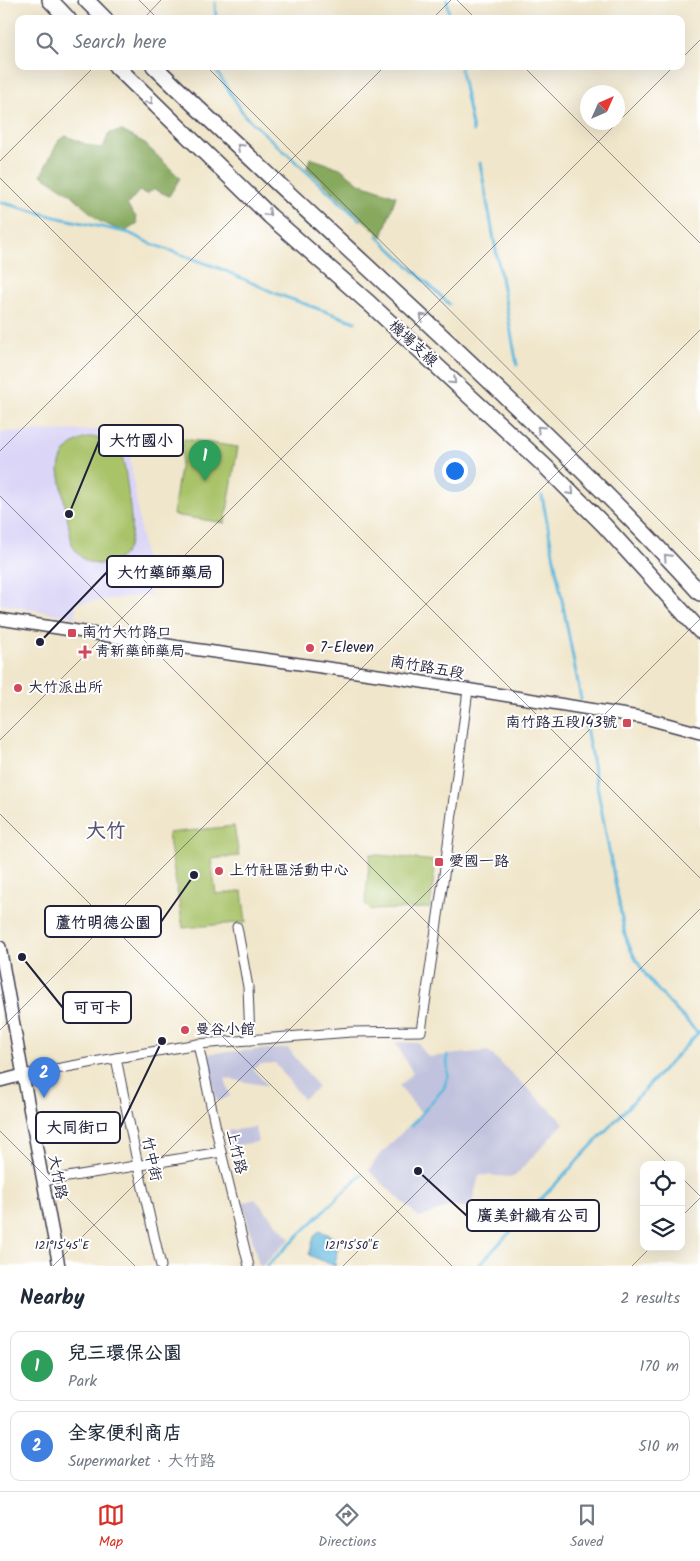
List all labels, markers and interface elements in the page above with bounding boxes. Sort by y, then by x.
search box [15,15,685,70]
text: Search here [73,28,167,58]
icon: search [33,29,61,57]
north arrow [580,85,625,130]
one-way arrow [144,95,153,104]
one-way arrow [236,144,245,153]
one-way arrow [262,207,271,216]
one-way arrow [420,314,429,323]
street label: 機場支線 [383,315,443,373]
one-way arrow [447,375,456,384]
callout: 大竹國小 [99,425,183,456]
one-way arrow [537,426,546,435]
text: 大竹國小 [109,429,173,454]
pin: 1 [189,440,221,481]
your location [442,458,468,484]
one-way arrow [565,486,574,495]
one-way arrow [664,554,673,563]
callout: 大竹藥師藥局 [107,556,223,587]
text: 大竹藥師藥局 [117,561,213,586]
place label: 南竹大竹路口 [82,621,172,645]
marker: 南竹大竹路口 [66,627,78,639]
place label: 7-Eleven [320,636,374,660]
place label: 青新藥師藥局 [95,640,185,664]
marker: 7-Eleven [304,642,316,654]
marker: 青新藥師藥局 [79,646,91,658]
street label: 南竹路五段 [388,650,466,686]
place label: 大竹派出所 [28,676,103,700]
marker: 大竹派出所 [12,682,24,694]
place label: 南竹路五段143號 [505,711,617,735]
marker: 南竹路五段143號 [621,717,633,729]
district label: 大竹 [86,816,126,848]
place label: 愛國一路 [449,850,509,874]
marker: 愛國一路 [433,856,445,868]
place label: 上竹社區活動中心 [229,859,349,883]
marker: 上竹社區活動中心 [213,865,225,877]
callout: 蘆竹明德公園 [45,906,161,937]
text: 蘆竹明德公園 [55,911,151,936]
callout: 可可卡 [63,992,131,1023]
text: 可可卡 [73,996,121,1021]
place label: 曼谷小館 [195,1018,255,1042]
marker: 曼谷小館 [179,1024,191,1036]
pin: 2 [28,1057,60,1098]
callout: 大同街口 [36,1112,120,1143]
text: 大同街口 [46,1116,110,1141]
street label: 上竹路 [219,1127,253,1177]
street label: 竹中街 [135,1134,167,1184]
street label: 大竹路 [41,1153,73,1201]
map controls [640,1161,685,1251]
button: locate [640,1161,685,1206]
callout: 廣美針織有公司 [467,1200,599,1231]
text: 廣美針織有公司 [477,1204,589,1229]
button: layers [640,1206,685,1251]
text: 121°15'45"E [35,1236,90,1255]
text: 121°15'50"E [325,1236,380,1255]
text: Nearby [20,1282,85,1315]
text: 2 results [620,1286,680,1311]
text: 兒三環保公園 [68,1339,182,1369]
text: 1 [35,1354,39,1379]
text: 170 m [639,1354,679,1379]
text: Park [68,1369,97,1394]
text: 全家便利商店 [68,1419,182,1449]
text: 2 [32,1434,42,1459]
text: 510 m [638,1434,679,1459]
text: Supermarket · 大竹路 [68,1449,215,1474]
tab: Map [97,1501,125,1553]
tab: Directions [318,1501,376,1553]
tab: Saved [570,1501,603,1553]

